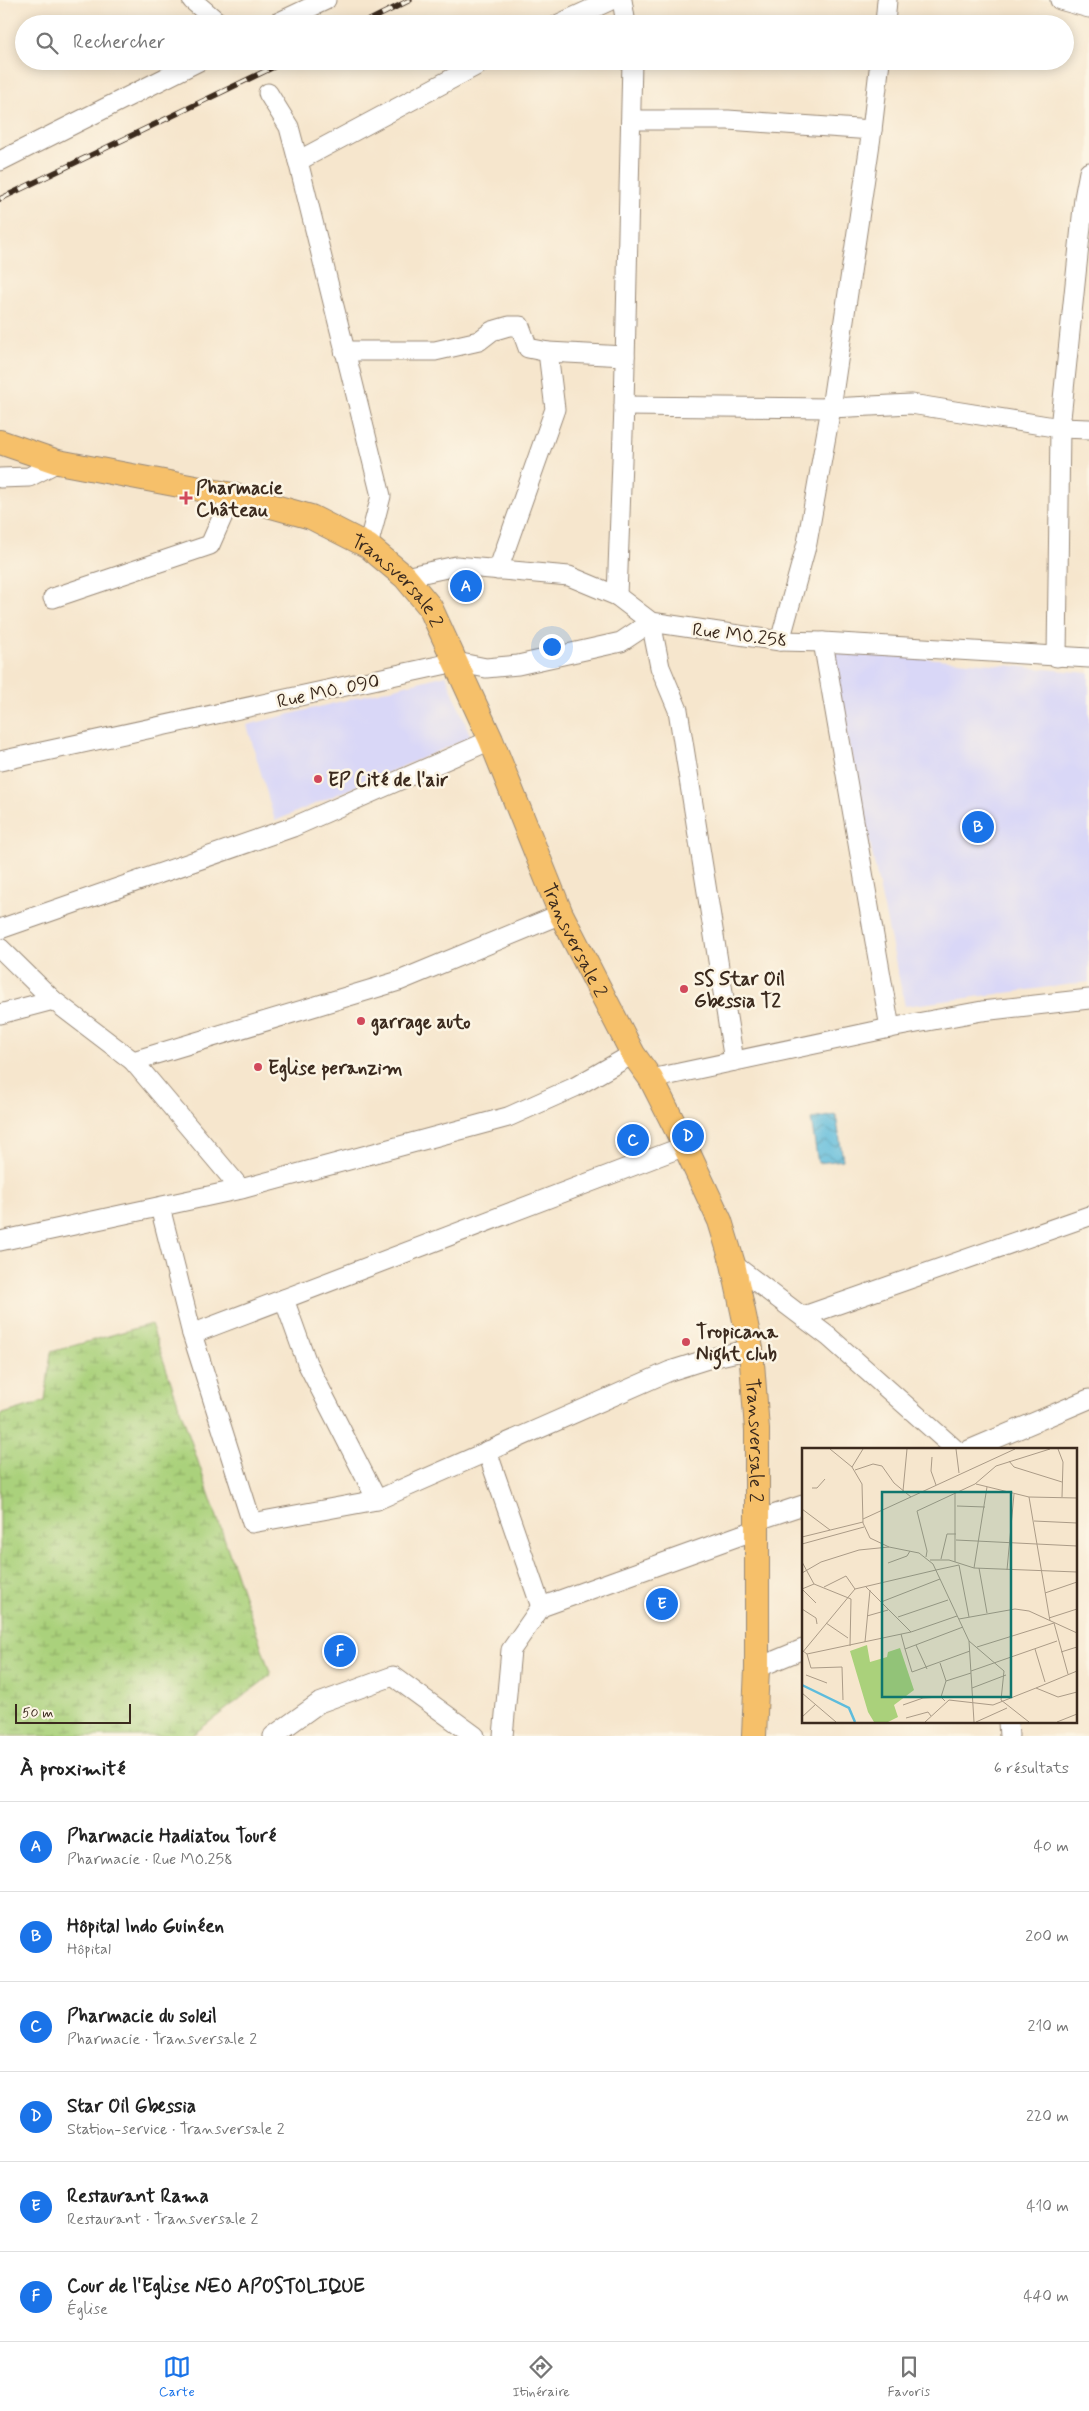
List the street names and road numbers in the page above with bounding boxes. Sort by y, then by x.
street label: Transversale 2 [347,529,449,631]
street label: Rue MO.258 [691,617,789,654]
street label: Rue MO. 090 [275,668,382,715]
street label: Transversale 2 [536,879,613,1002]
street label: Transversale 2 [739,1377,768,1502]

